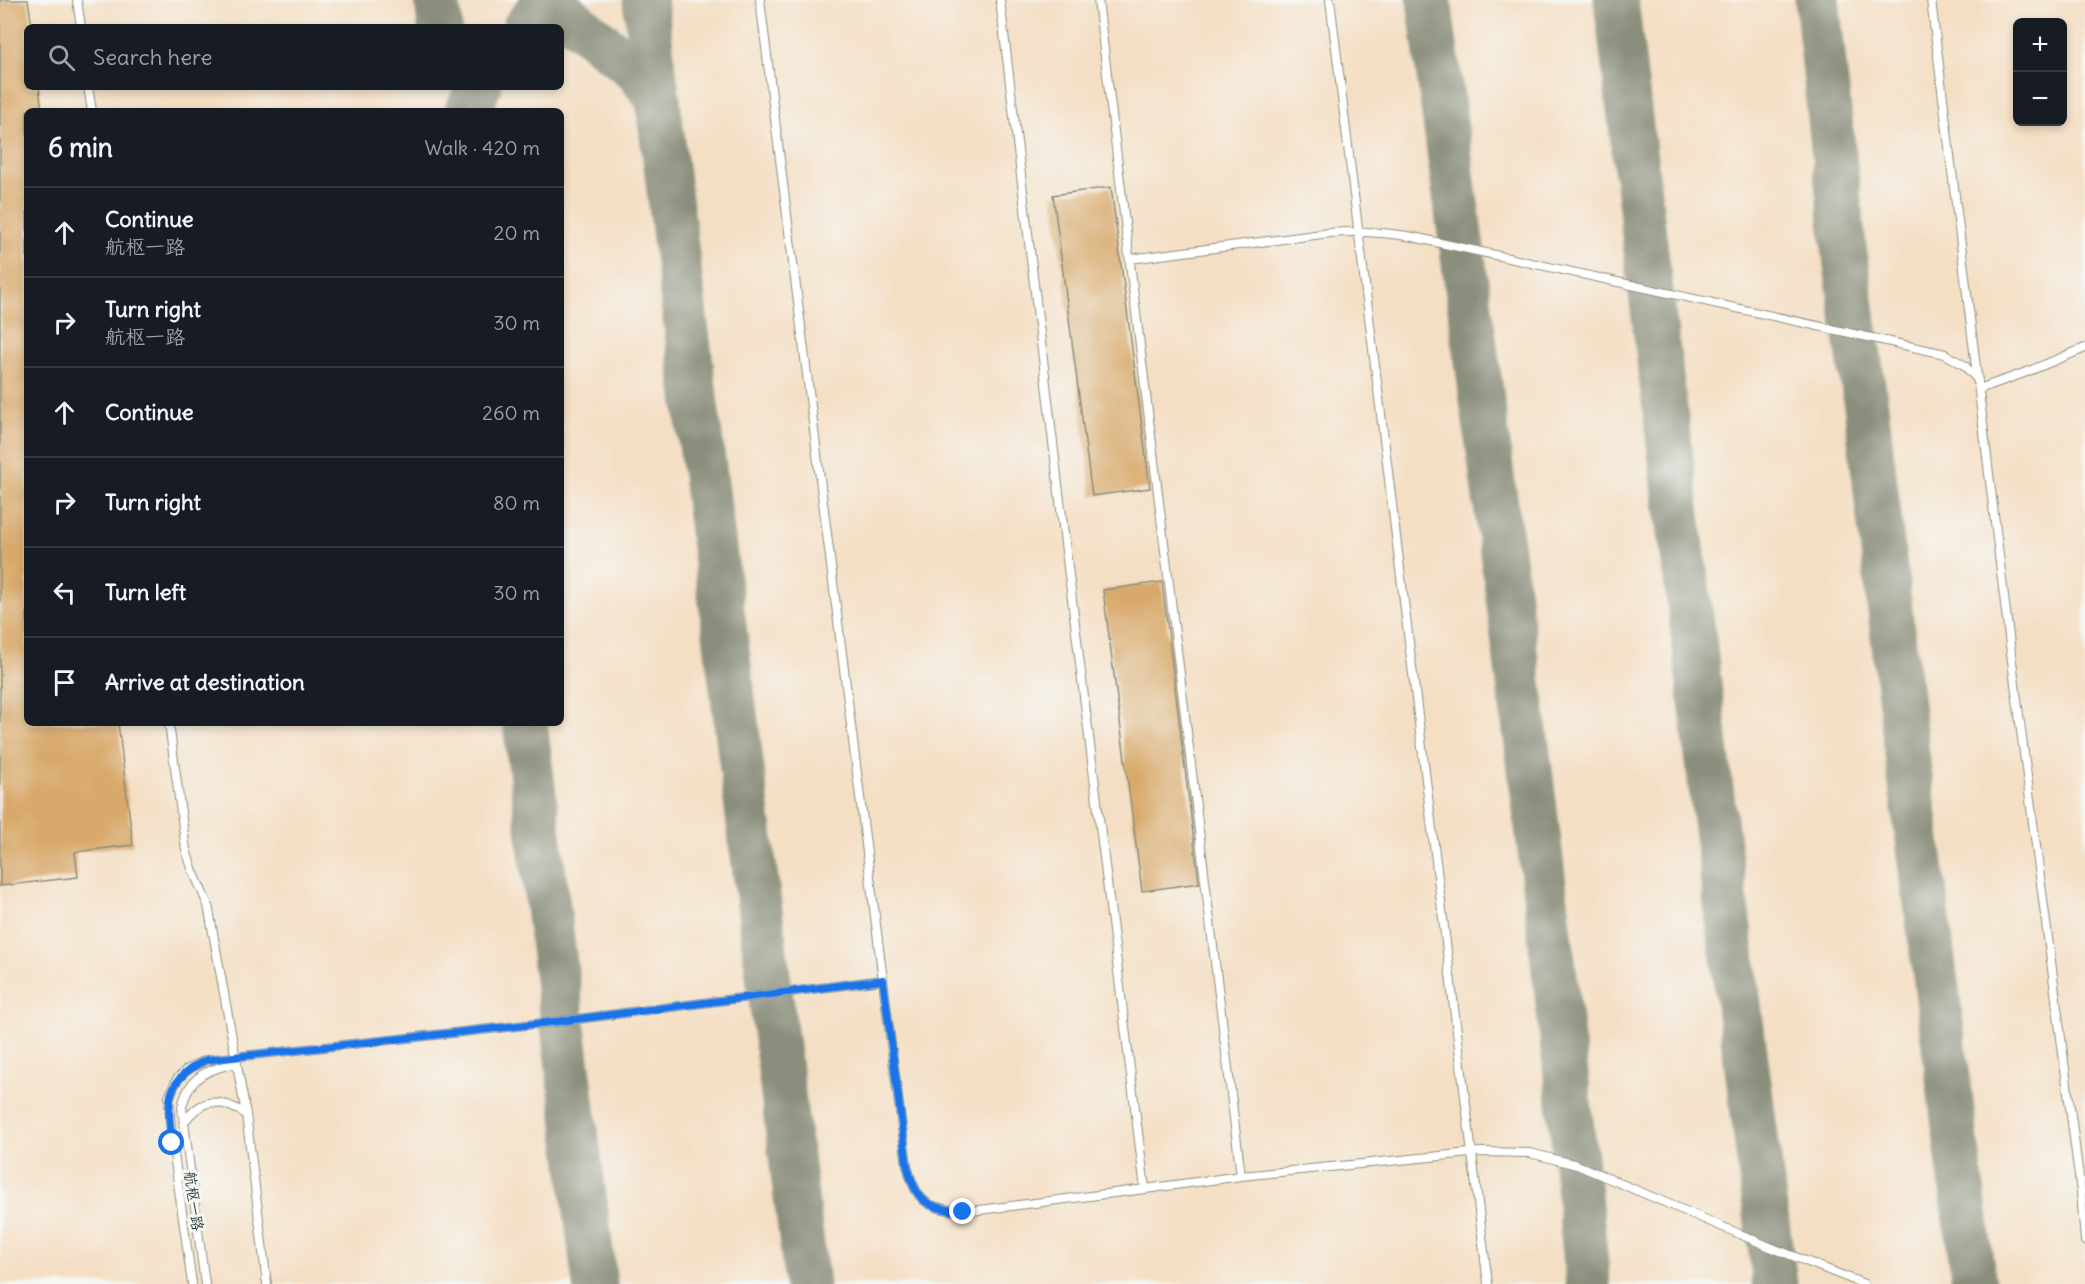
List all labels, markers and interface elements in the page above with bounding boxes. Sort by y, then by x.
map controls [2013,18,2067,126]
button: + [2013,18,2067,72]
search box [24,24,564,90]
icon: search [45,41,78,74]
text: Search here [93,43,212,71]
button: − [2013,72,2067,126]
text: 6 min [48,131,113,164]
text: Walk · 420 m [424,135,540,160]
text: Continue [105,205,194,233]
icon: ahead [48,216,81,249]
text: 20 m [494,220,540,245]
text: 航枢一路 [105,234,185,259]
text: Turn right [105,295,201,323]
icon: right [48,306,81,339]
text: 30 m [493,310,540,335]
text: 航枢一路 [105,324,185,349]
icon: ahead [48,396,81,429]
text: Continue [105,398,194,426]
text: 260 m [482,400,540,425]
icon: right [48,486,81,519]
text: Turn right [105,488,201,516]
text: 80 m [493,490,540,515]
icon: left [48,576,81,609]
text: Turn left [105,578,186,606]
text: 30 m [493,580,540,605]
icon: arrive [48,666,81,699]
text: Arrive at destination [105,668,305,696]
route start [158,1129,184,1155]
street label: 航枢一路 [180,1170,208,1232]
route end [949,1198,975,1224]

